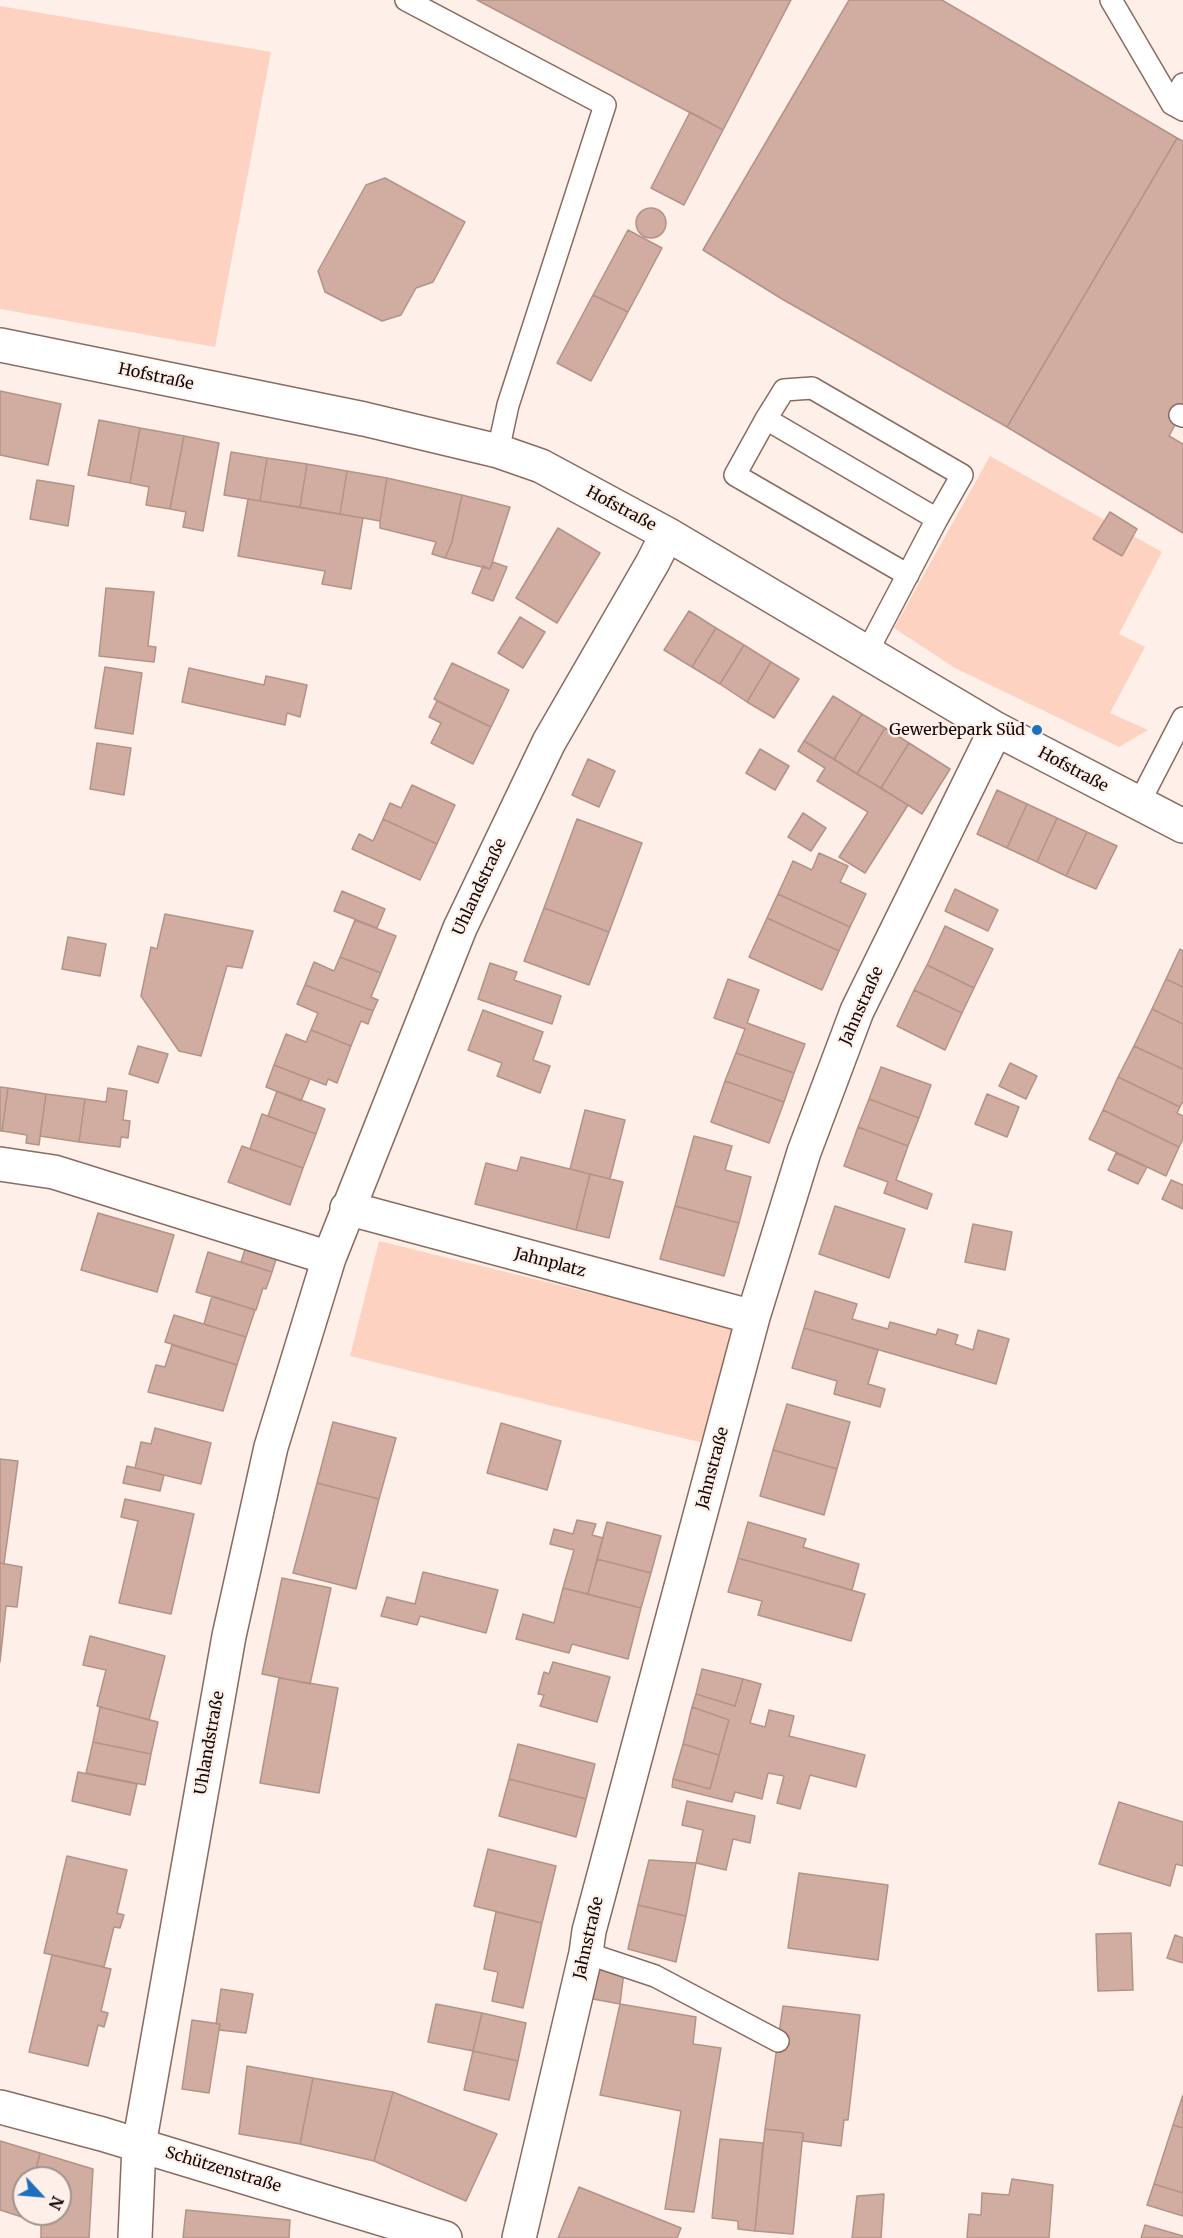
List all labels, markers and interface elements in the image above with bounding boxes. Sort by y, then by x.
street label: Hofstraße [117,360,195,394]
street label: Hofstraße [583,483,659,535]
place label: Gewerbepark Süd [889,720,1025,740]
marker: Gewerbepark Süd [1030,723,1044,737]
street label: Hofstraße [1035,744,1111,796]
street label: Uhlandstraße [449,835,511,939]
street label: Jahnstraße [836,964,888,1048]
street label: Jahnplatz [512,1244,588,1282]
street label: Jahnstraße [693,1425,733,1511]
street label: Uhlandstraße [191,1690,229,1796]
street label: Jahnstraße [570,1895,608,1981]
street label: Schützenstraße [163,2143,283,2197]
north arrow [12,2166,72,2226]
text: N [45,2193,68,2213]

